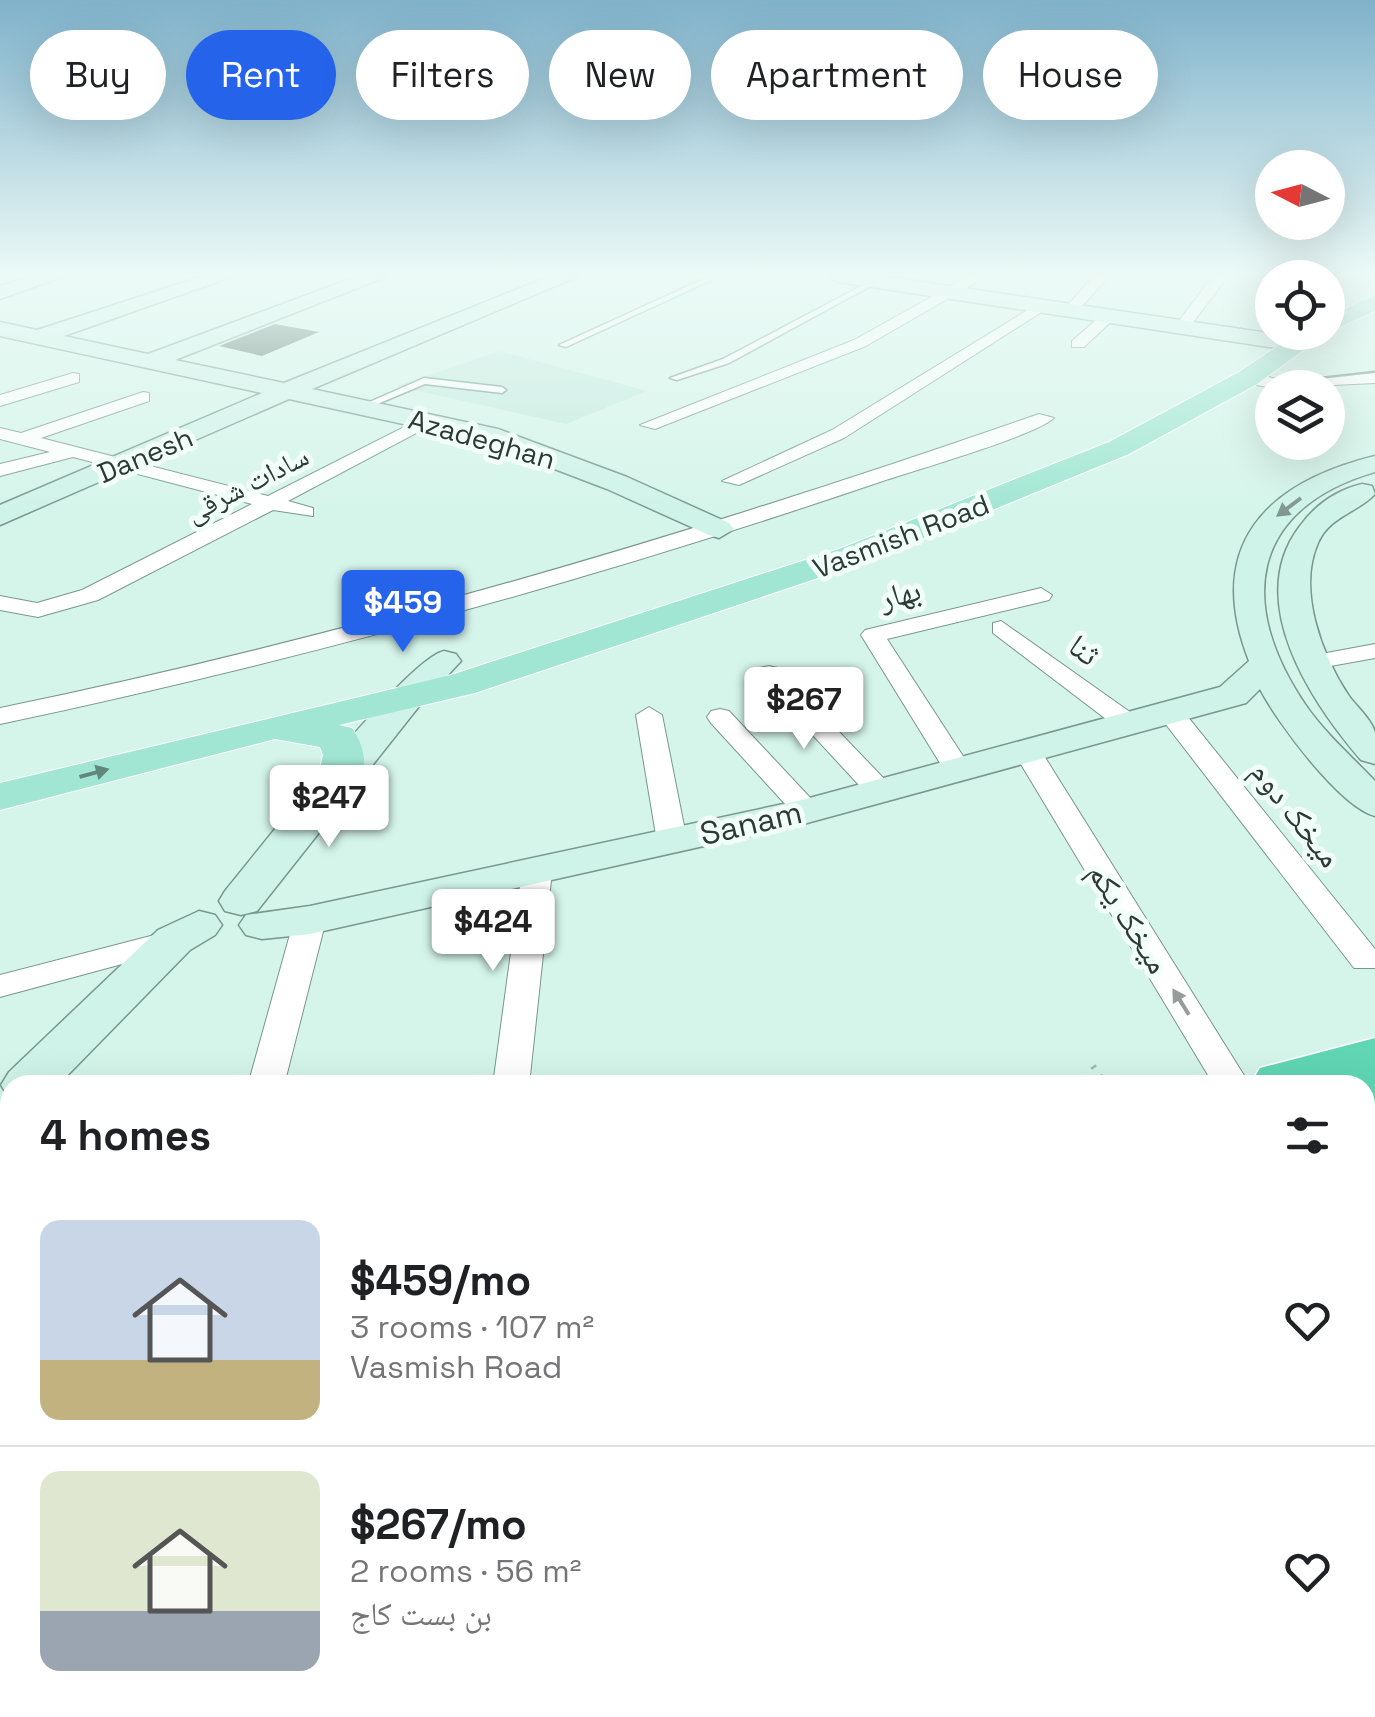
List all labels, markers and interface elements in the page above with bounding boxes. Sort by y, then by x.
chip: Buy [30,30,166,120]
chip: Rent [186,30,336,120]
chip: Filters [356,30,529,120]
chip: New [549,30,691,120]
chip: Apartment [711,30,963,120]
chip: House [983,30,1158,120]
north arrow [1255,150,1345,240]
map controls [1255,150,1345,460]
button: locate [1255,260,1345,350]
button: layers [1255,370,1345,460]
street label: Azadeghan [405,401,559,477]
street label: Danesh [92,419,198,491]
street label: سادات شرقی [179,438,315,530]
street label: Vasmish Road [808,486,994,586]
one-way arrow [1276,497,1302,518]
street label: بهار [874,569,925,619]
pin: $459 [344,570,462,655]
text: $459 [364,582,442,622]
street label: ثنا [1061,625,1108,675]
pin: $267 [745,667,863,752]
text: $267 [766,679,842,719]
street label: میخک دوم [1241,753,1350,876]
one-way arrow [79,765,110,780]
pin: $247 [270,765,388,850]
text: $247 [292,777,366,817]
street label: Sanam [696,792,806,854]
street label: میخک یکم [1079,855,1179,981]
pin: $424 [434,889,552,974]
text: $424 [454,901,532,941]
one-way arrow [1173,988,1190,1016]
icon: filters [1280,1108,1335,1163]
text: 4 homes [40,1109,211,1162]
text: $459/mo [350,1254,531,1307]
icon: home [120,1260,240,1380]
icon: heart [1280,1293,1335,1348]
text: 3 rooms · 107 m² [350,1307,594,1347]
text: Vasmish Road [350,1347,562,1387]
text: $267/mo [350,1498,527,1551]
icon: home [120,1511,240,1631]
icon: heart [1280,1544,1335,1599]
text: 2 rooms · 56 m² [350,1551,582,1591]
text: بن بست کاج [350,1594,492,1634]

